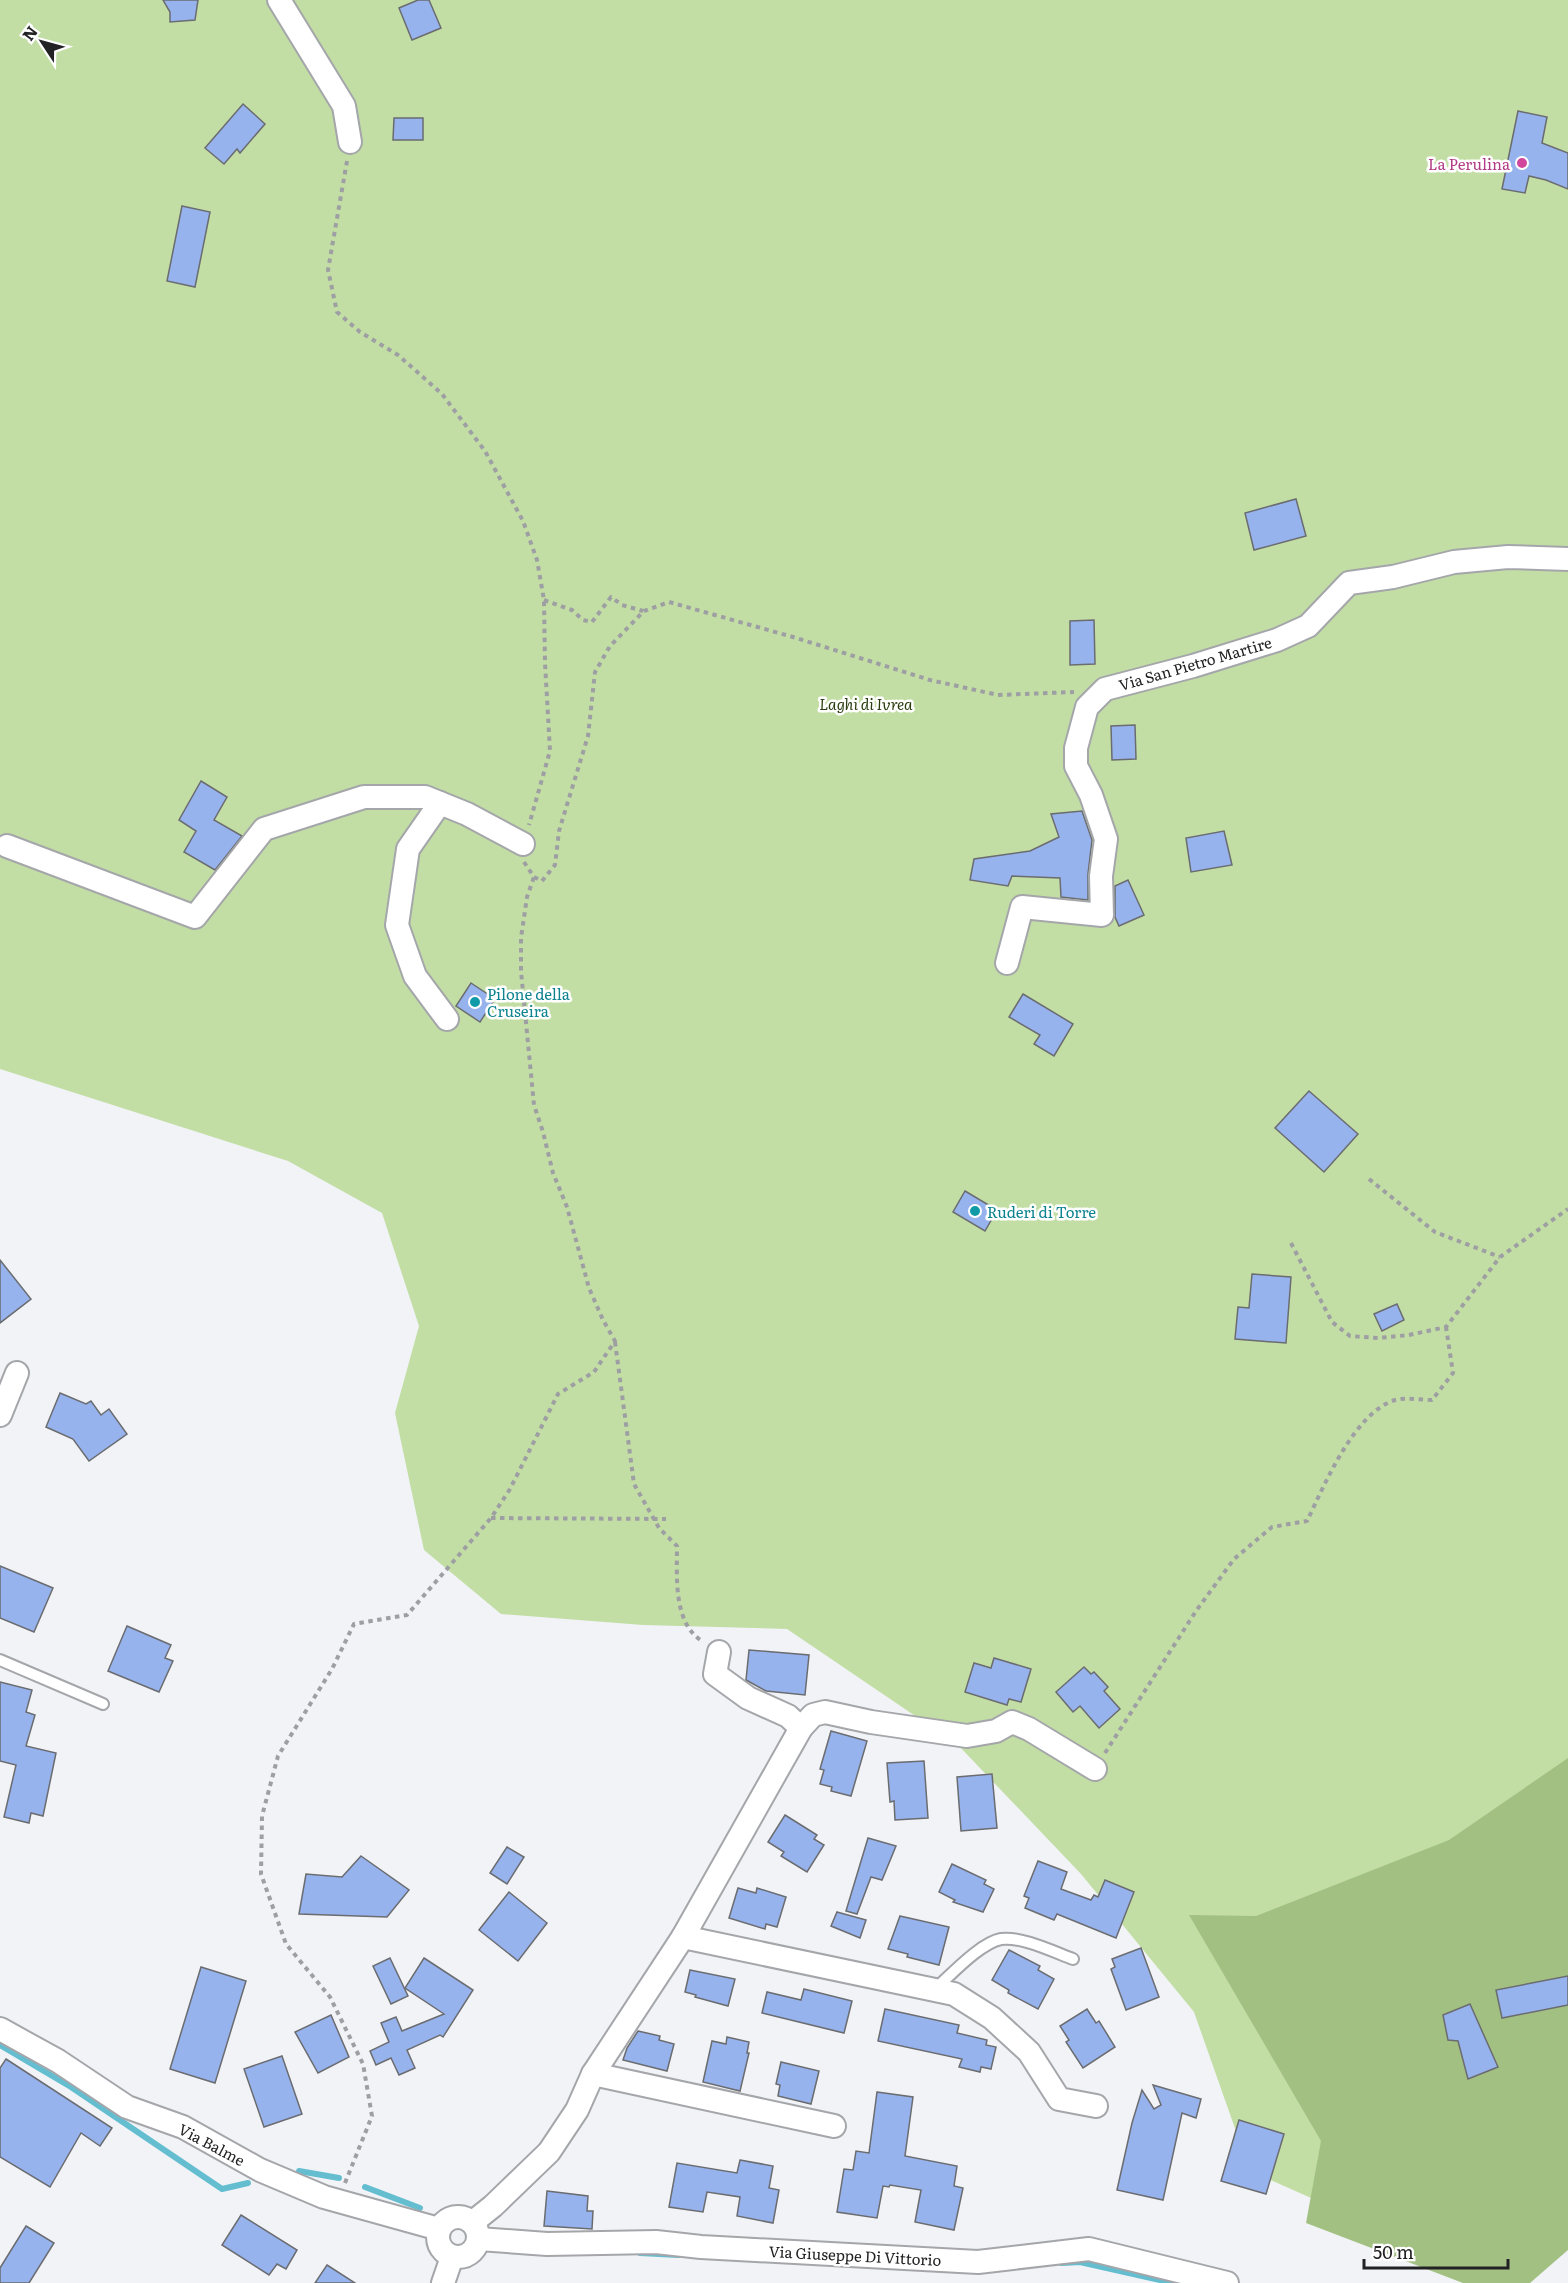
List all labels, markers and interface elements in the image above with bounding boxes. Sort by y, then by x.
north arrow [12,12,72,72]
text: N [15,20,43,45]
place label: La Perulina [1428,152,1511,175]
marker: La Perulina [1515,156,1529,170]
street label: Via San Pietro Martire [1116,630,1274,696]
park label: Laghi di Ivrea [819,692,913,715]
place label: Pilone della Cruseira [487,982,571,1022]
marker: Pilone della Cruseira [468,995,482,1009]
place label: Ruderi di Torre [987,1200,1096,1223]
marker: Ruderi di Torre [968,1204,982,1218]
street label: Via Balme [175,2117,249,2171]
scale bar [1364,2232,1508,2270]
text: 50 m [1373,2238,1414,2265]
street label: Via Giuseppe Di Vittorio [768,2239,942,2271]

